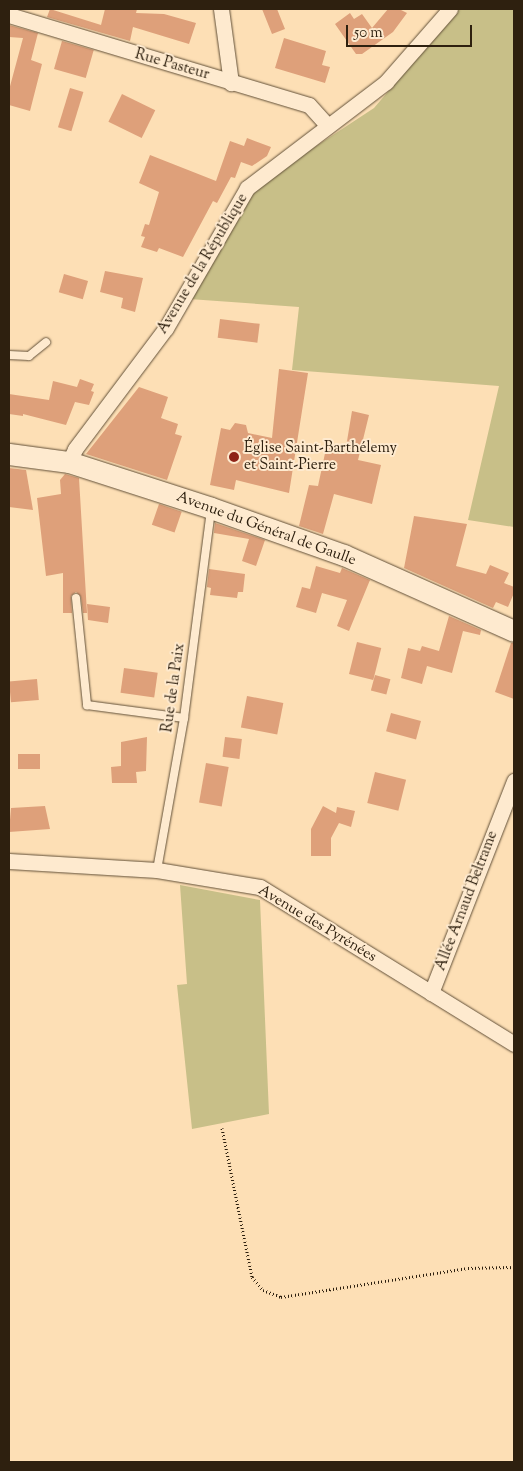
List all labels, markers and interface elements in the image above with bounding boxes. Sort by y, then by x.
scale bar [348,15,474,47]
text: 50 m [354,23,383,44]
street label: Rue Pasteur [133,46,211,84]
street label: Avenue de la République [154,191,252,337]
place label: Église Saint-Barthélemy et Saint-Pierre [244,439,397,474]
marker: Église Saint-Barthélemy et Saint-Pierre [228,451,240,463]
street label: Avenue du Général de Gaulle [174,488,358,570]
street label: Rue de la Paix [159,642,189,734]
street label: Allée Arnaud Beltrame [432,829,502,973]
street label: Avenue des Pyrénées [255,882,379,966]

